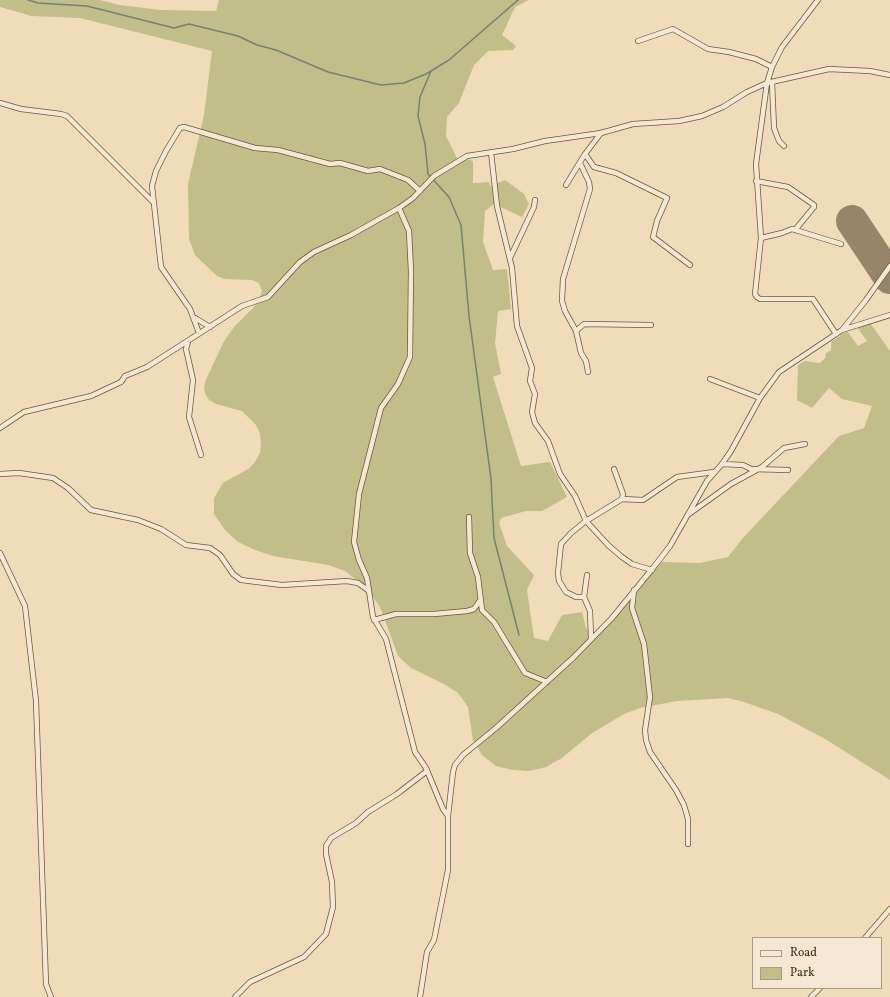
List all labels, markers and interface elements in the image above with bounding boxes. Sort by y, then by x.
legend [752,937,882,989]
text: Road [790,945,817,961]
text: Park [790,965,815,981]

